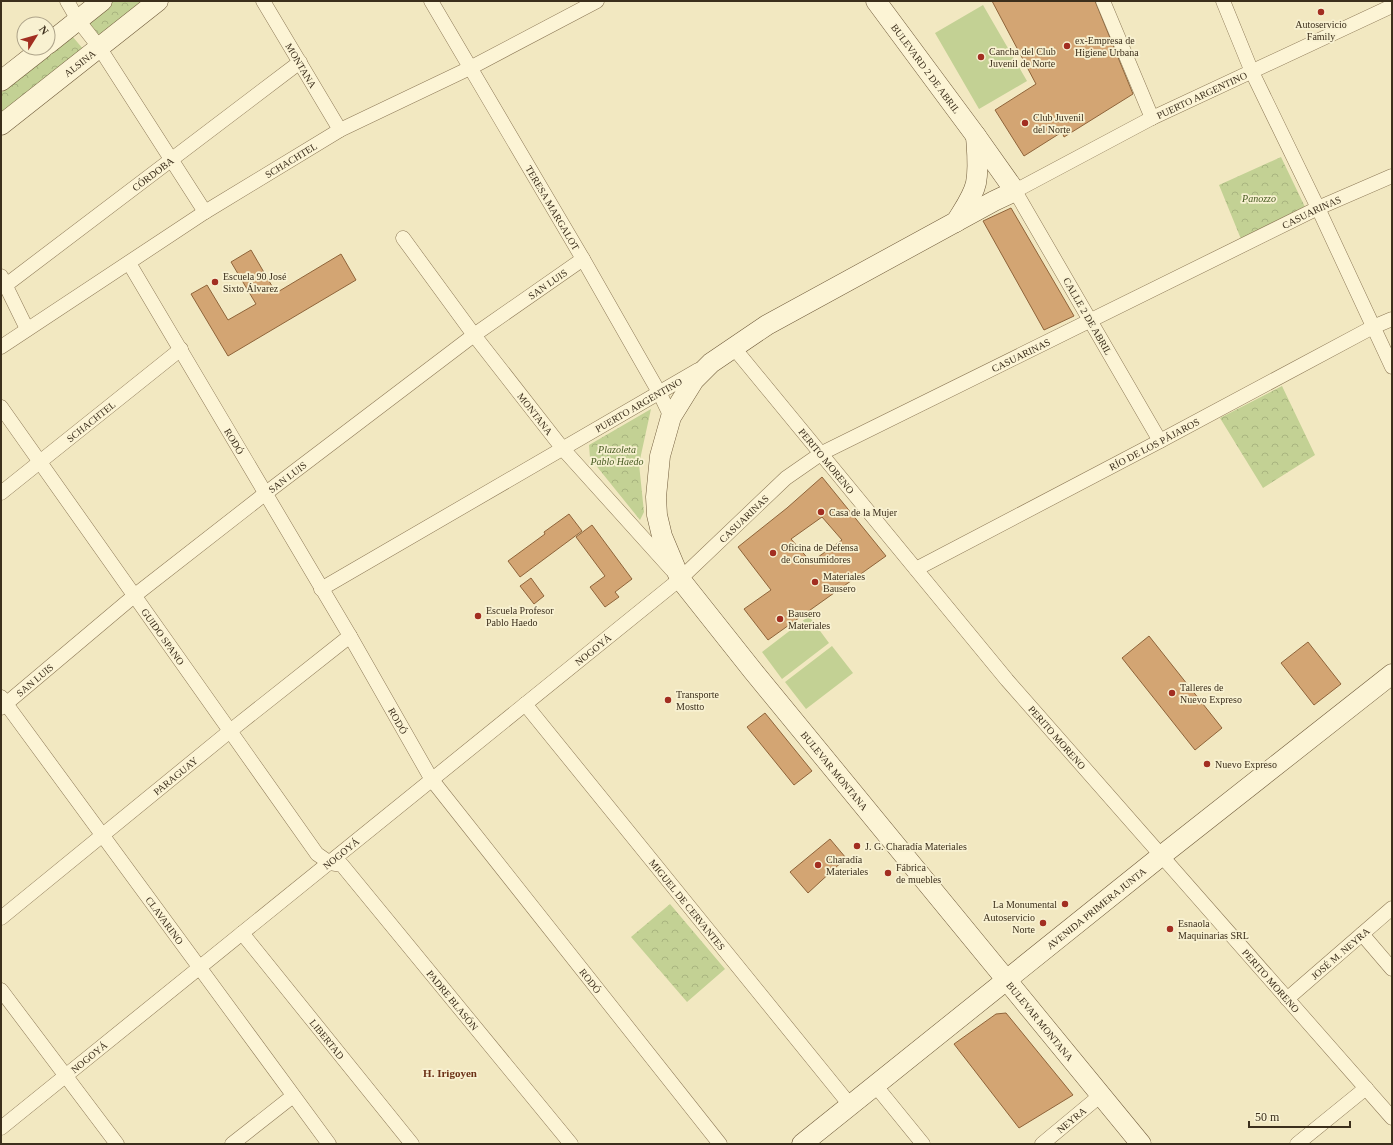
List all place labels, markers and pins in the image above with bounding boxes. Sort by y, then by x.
marker: Autoservicio Family [1316,7,1326,17]
place label: Autoservicio Family [1295,19,1347,42]
place label: ex-Empresa de Higiene Urbana [1075,35,1139,58]
marker: ex-Empresa de Higiene Urbana [1062,41,1072,51]
place label: Cancha del Club Juvenil de Norte [989,46,1056,69]
marker: Cancha del Club Juvenil de Norte [976,52,986,62]
place label: Club Juvenil del Norte [1033,112,1084,135]
marker: Club Juvenil del Norte [1020,118,1030,128]
place label: Escuela 90 José Sixto Álvarez [223,271,287,294]
marker: Escuela 90 José Sixto Álvarez [210,277,220,287]
marker: Casa de la Mujer [816,507,826,517]
place label: Casa de la Mujer [829,507,898,518]
place label: Oficina de Defensa de Consumidores [781,542,859,565]
marker: Oficina de Defensa de Consumidores [768,548,778,558]
place label: Materiales Bausero [823,571,865,594]
marker: Materiales Bausero [810,577,820,587]
place label: Escuela Profesor Pablo Haedo [486,605,554,628]
place label: Bausero Materiales [788,608,830,631]
marker: Escuela Profesor Pablo Haedo [473,611,483,621]
marker: Bausero Materiales [775,614,785,624]
place label: Talleres de Nuevo Expreso [1180,682,1242,705]
marker: Talleres de Nuevo Expreso [1167,688,1177,698]
place label: Transporte Mostto [676,689,720,712]
marker: Transporte Mostto [663,695,673,705]
marker: Nuevo Expreso [1202,759,1212,769]
place label: Nuevo Expreso [1215,759,1277,770]
marker: J. G. Charadía Materiales [852,841,862,851]
place label: J. G. Charadía Materiales [865,841,967,852]
place label: Charadía Materiales [826,854,868,877]
marker: Charadía Materiales [813,860,823,870]
place label: Fábrica de muebles [896,862,941,885]
marker: Fábrica de muebles [883,868,893,878]
place label: La Monumental [993,899,1057,910]
marker: La Monumental [1060,899,1070,909]
place label: Autoservicio Norte [983,912,1036,935]
marker: Autoservicio Norte [1038,918,1048,928]
place label: Esnaola Maquinarias SRL [1178,918,1249,941]
marker: Esnaola Maquinarias SRL [1165,924,1175,934]

